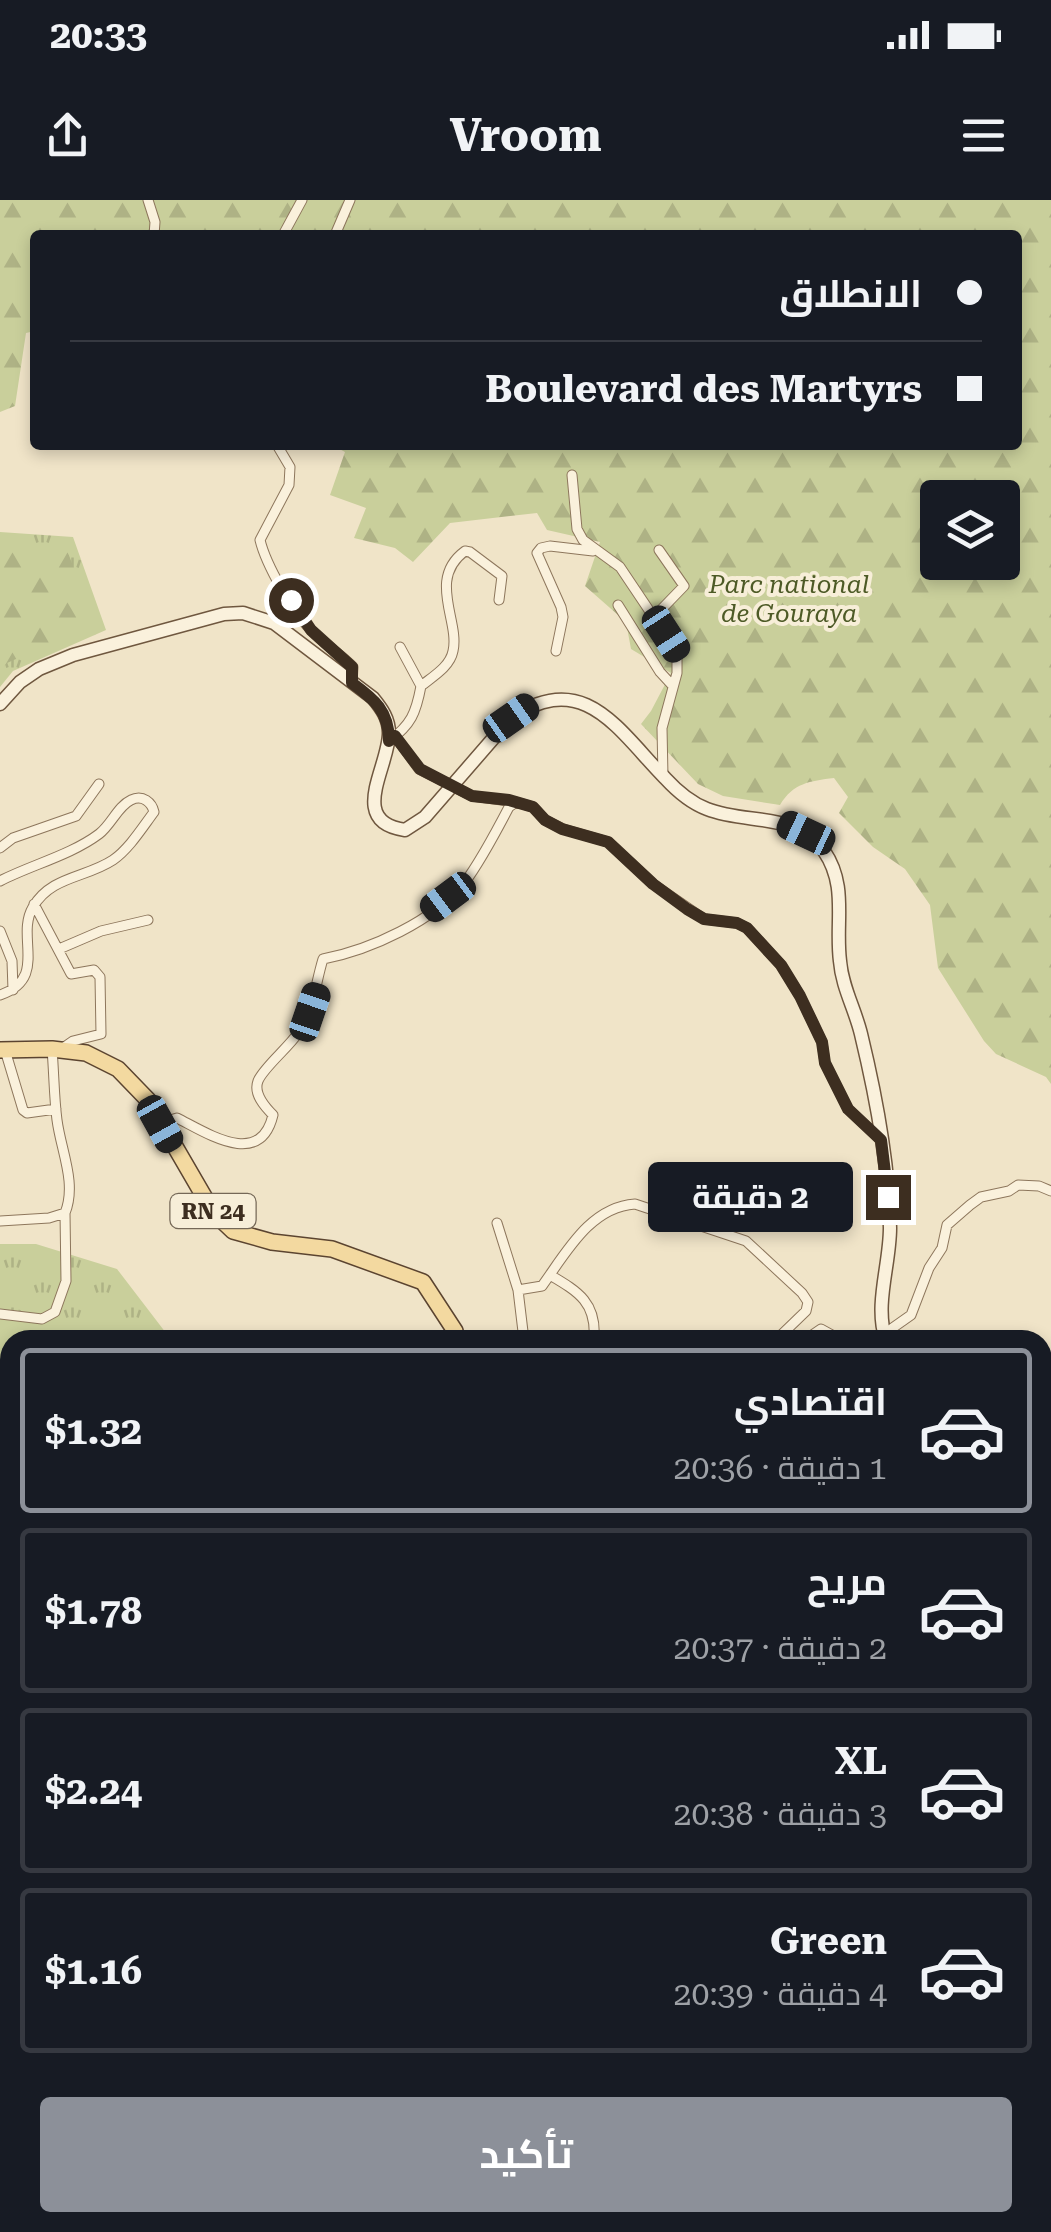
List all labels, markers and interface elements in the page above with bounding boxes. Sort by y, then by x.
text: 20:33 [50,13,147,57]
icon: share [40,108,95,163]
icon: menu [956,108,1011,163]
text: Vroom [449,109,602,162]
text: الانطلاق [779,272,922,316]
text: Boulevard des Martyrs [485,367,922,411]
map controls [920,480,1020,580]
button: layers [920,480,1020,580]
park label: Parc national de Gouraya [708,570,869,628]
route start [269,578,314,623]
car [637,601,695,667]
car [478,689,544,747]
car [772,807,840,859]
car [415,867,481,927]
car [286,979,334,1045]
car [132,1090,188,1158]
callout: 2 دقيقة [648,1162,853,1232]
route end [866,1175,911,1220]
text: 2 دقيقة [692,1178,809,1216]
road number: RN 24 [170,1194,256,1228]
text: اقتصادي [734,1380,887,1424]
icon: car [917,1386,1007,1476]
text: $1.32 [45,1409,142,1453]
text: 1 دقيقة · 20:36 [674,1449,887,1487]
text: مريح [807,1560,887,1604]
icon: car [917,1566,1007,1656]
text: $1.78 [45,1589,142,1633]
text: 2 دقيقة · 20:37 [674,1629,887,1667]
text: XL [835,1739,887,1783]
icon: car [917,1746,1007,1836]
text: $2.24 [45,1769,142,1813]
text: 3 دقيقة · 20:38 [674,1795,887,1833]
text: Green [770,1919,887,1963]
icon: car [917,1926,1007,2016]
text: $1.16 [45,1949,142,1993]
text: 4 دقيقة · 20:39 [674,1975,887,2013]
button: تأكيد [40,2097,1012,2212]

